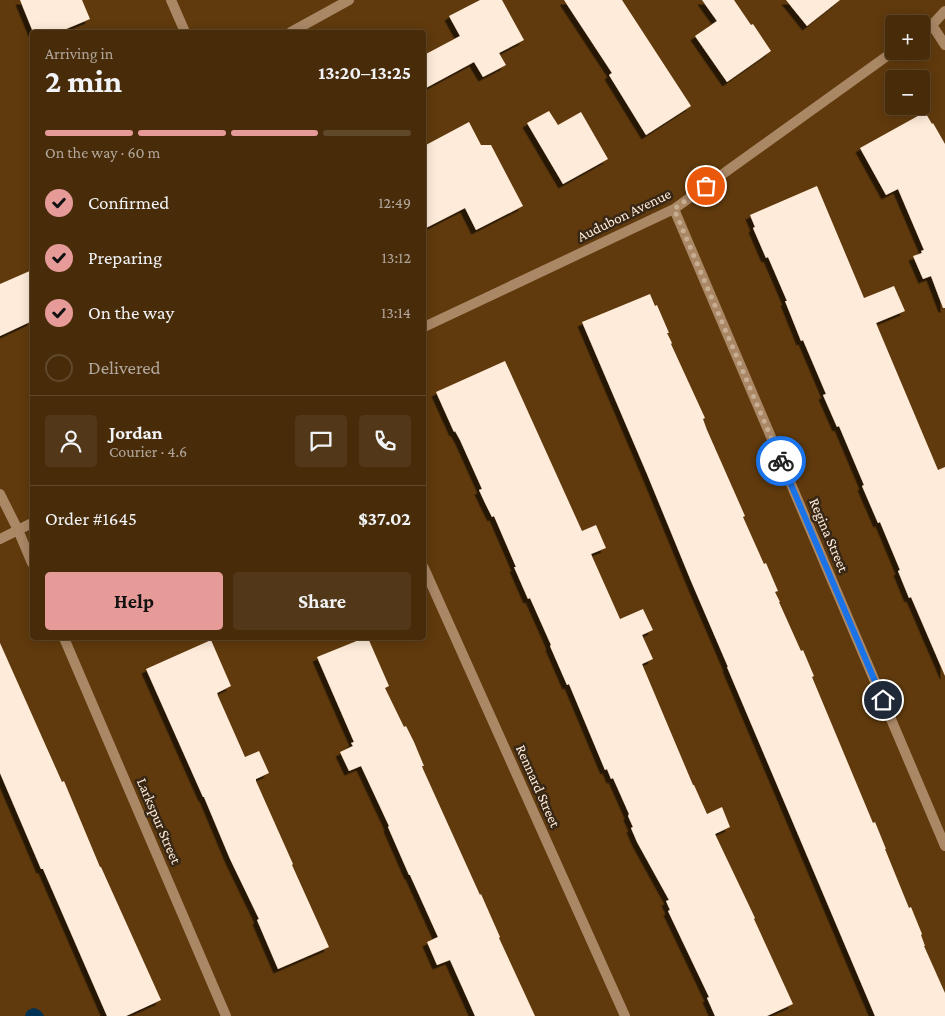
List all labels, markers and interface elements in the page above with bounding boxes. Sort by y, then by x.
map controls [885,15,930,115]
button: + [885,15,930,60]
text: Arriving in [45,45,113,62]
text: 13:20–13:25 [318,62,411,83]
text: 2 min [45,63,122,99]
button: − [885,70,930,115]
text: On the way · 60 m [45,144,160,161]
pin [685,165,727,207]
icon: bag [692,172,720,200]
street label: Audubon Avenue [574,185,674,245]
icon: check [45,189,73,217]
text: Confirmed [88,192,169,213]
text: 12:49 [378,194,411,211]
icon: check [45,244,73,272]
text: Preparing [88,247,162,268]
text: 13:12 [382,249,411,266]
icon: check [45,299,73,327]
text: On the way [88,302,174,323]
text: 13:14 [381,304,411,321]
text: Delivered [88,357,161,378]
button: person [45,415,97,467]
button: chat [295,415,347,467]
button: phone [359,415,411,467]
text: Jordan [109,422,163,443]
courier [756,436,806,486]
text: Courier · 4.6 [109,443,187,460]
icon: bike [767,447,795,475]
street label: Regina Street [805,496,852,576]
text: Order #1645 [45,508,137,529]
text: $37.02 [358,508,411,529]
button: Help [45,572,223,630]
button: Share [233,572,411,630]
pin [862,679,904,721]
icon: home [869,686,897,714]
street label: Rennard Street [513,742,564,831]
street label: Larkspur Street [133,776,185,868]

